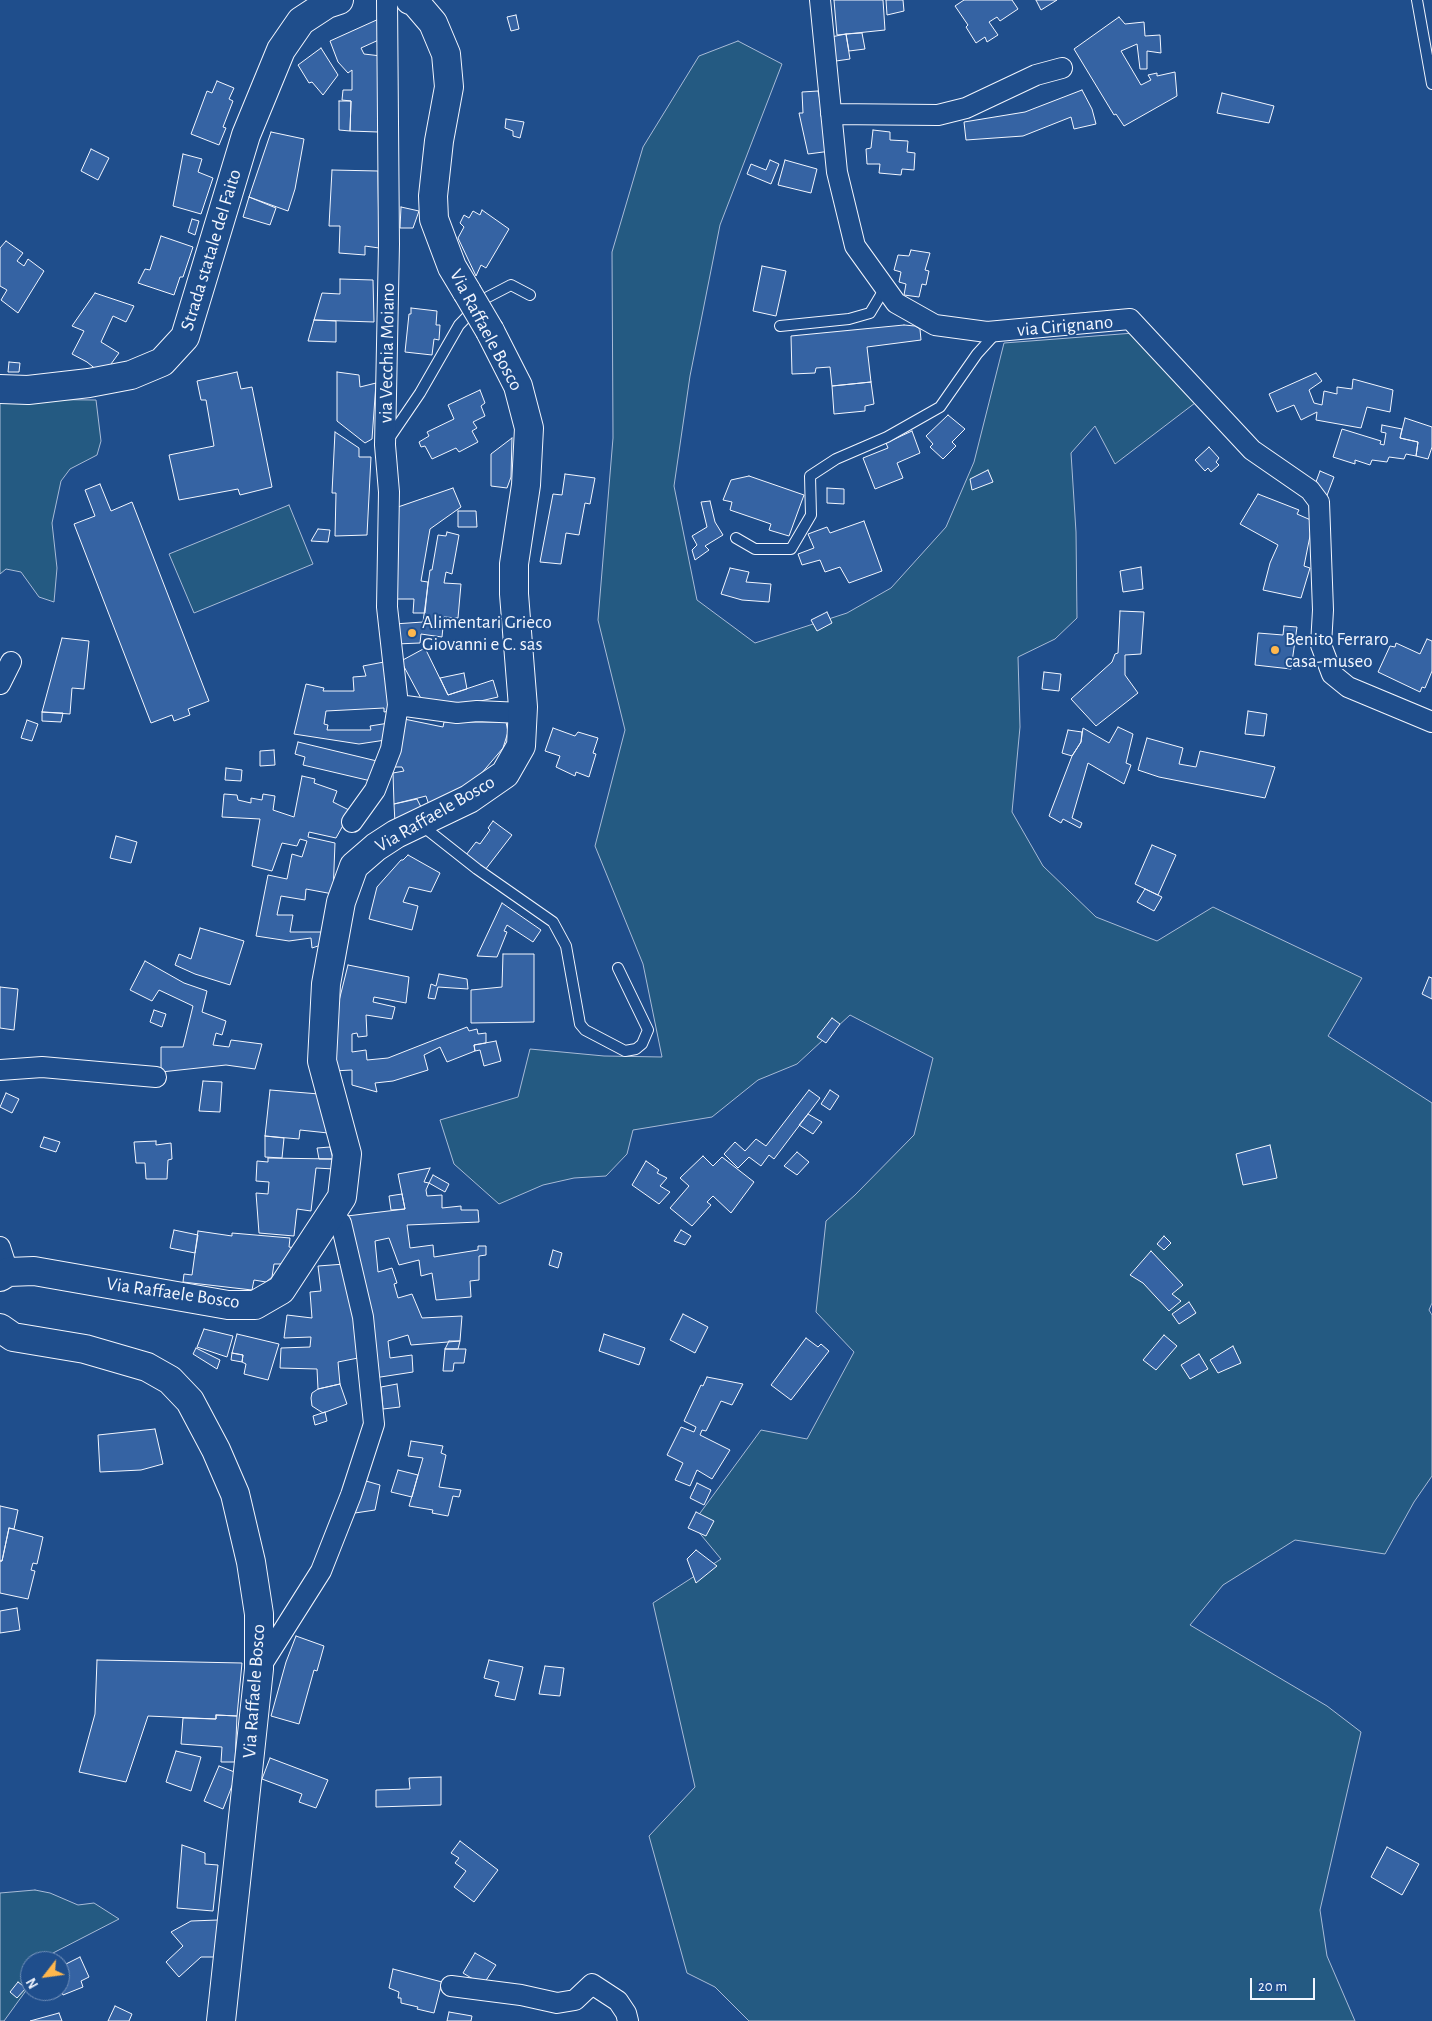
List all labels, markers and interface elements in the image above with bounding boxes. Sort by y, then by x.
street label: Strada statale del Faito [176,167,246,333]
street label: Via Raffaele Bosco [444,265,528,395]
street label: via Vecchia Moiano [374,283,400,423]
street label: via Cirignano [1016,310,1114,342]
place label: Alimentari Grieco Giovanni e C. sas [422,611,552,655]
marker: Alimentari Grieco Giovanni e C. sas [406,627,418,639]
place label: Benito Ferraro casa-museo [1285,628,1389,672]
marker: Benito Ferraro casa-museo [1269,644,1281,656]
street label: Via Raffaele Bosco [371,771,499,857]
street label: Via Raffaele Bosco [105,1272,241,1314]
street label: Via Raffaele Bosco [238,1623,270,1759]
north arrow [20,1951,70,2001]
scale bar [1252,1968,1317,2000]
text: N [24,1975,41,1991]
text: 20 m [1258,1979,1287,1994]

